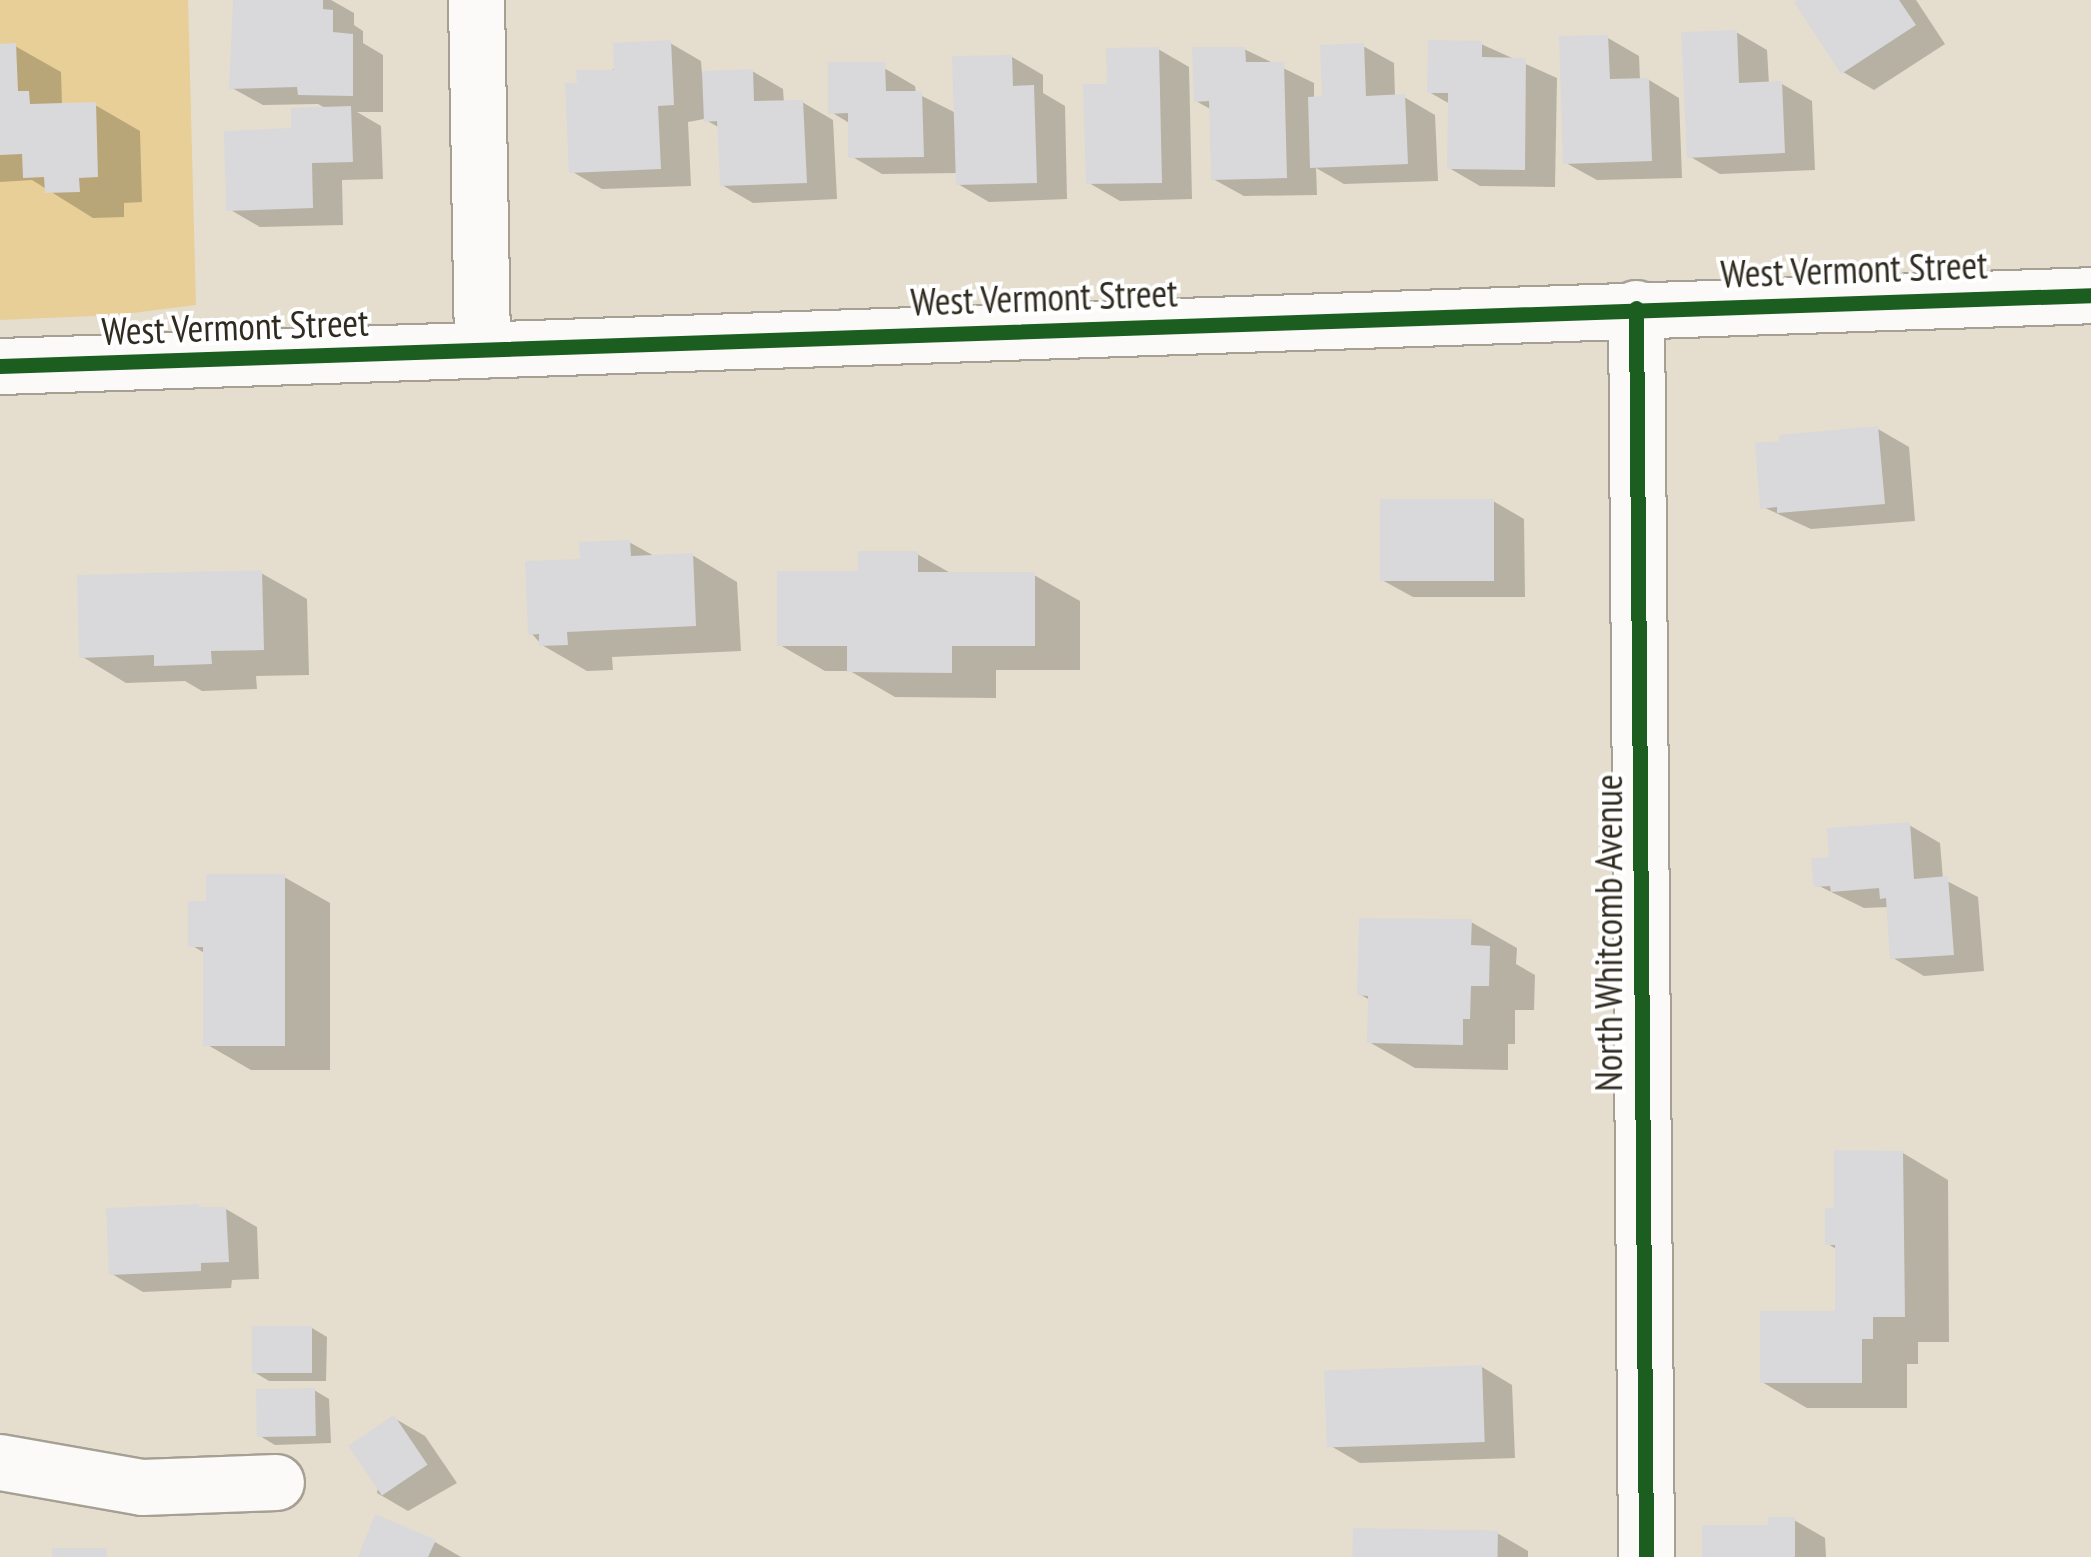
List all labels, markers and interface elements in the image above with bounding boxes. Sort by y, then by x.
street label: West Vermont Street [1719,242,1989,296]
street label: West Vermont Street [909,270,1179,324]
street label: West Vermont Street [100,299,370,353]
street label: North Whitcomb Avenue [1585,774,1631,1092]

